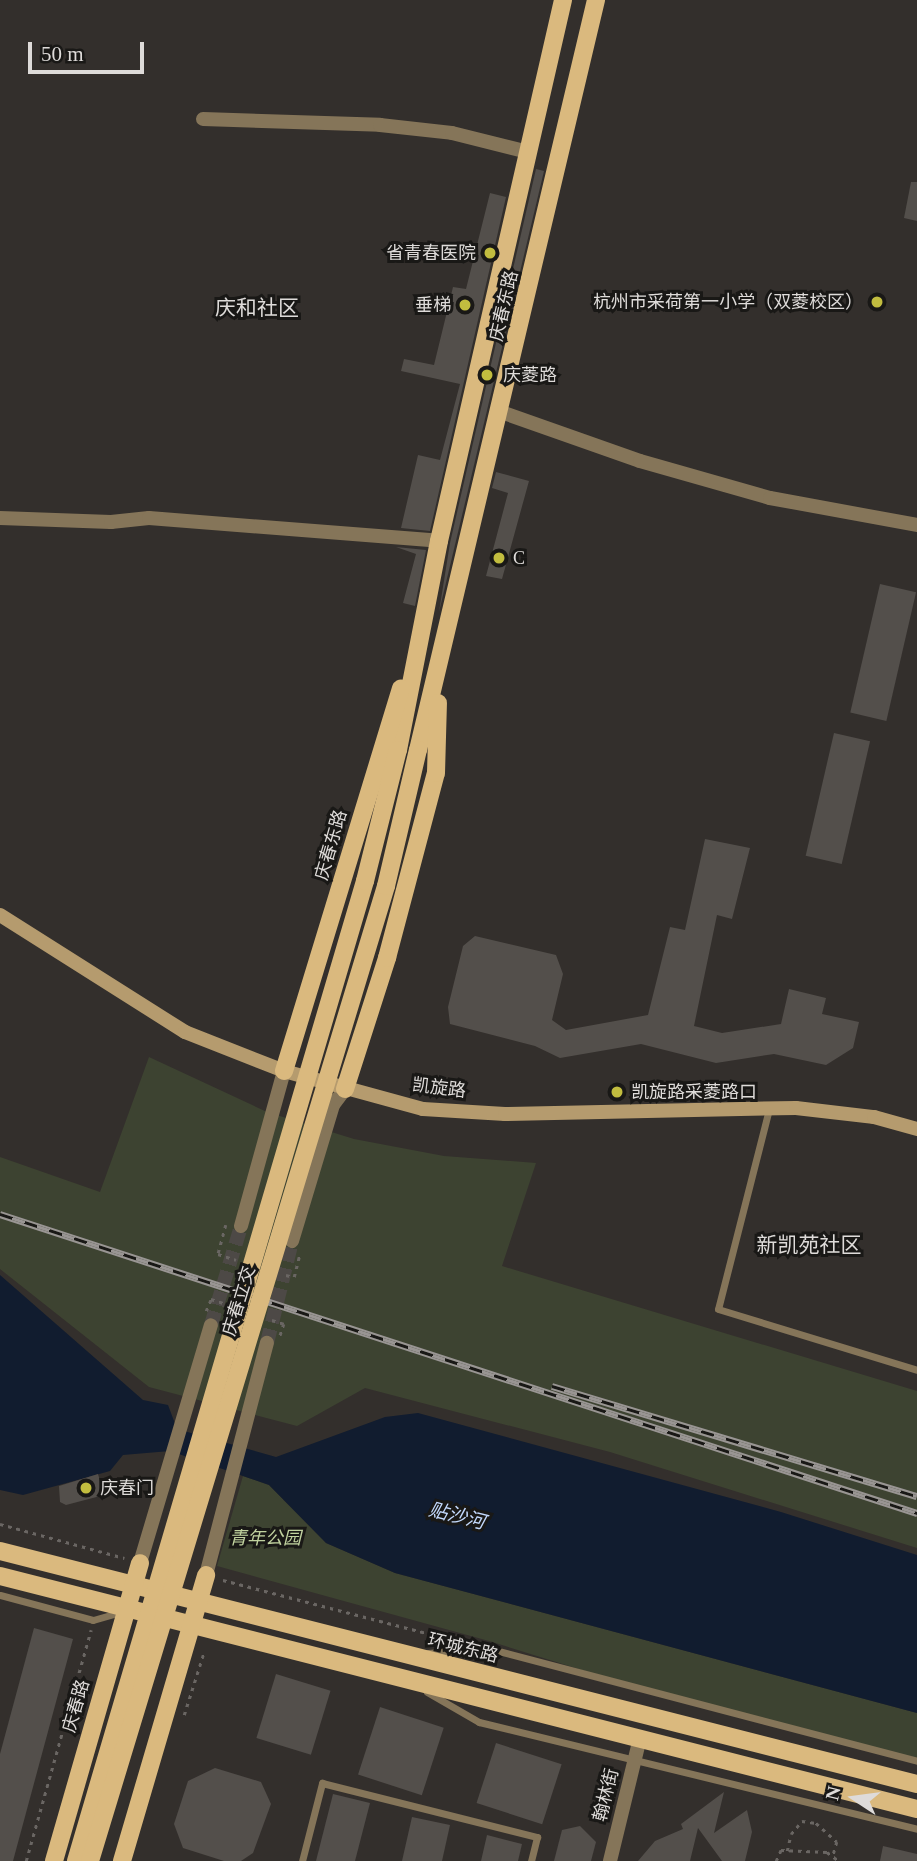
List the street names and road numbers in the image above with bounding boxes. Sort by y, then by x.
street label: 庆春东路 [485,268,523,344]
street label: 庆春东路 [311,807,351,883]
street label: 凯旋路 [411,1074,467,1102]
street label: 庆春立交 [218,1263,260,1339]
street label: 环城东路 [425,1629,501,1667]
street label: 庆春路 [58,1677,94,1735]
street label: 翰林街 [589,1766,623,1824]

